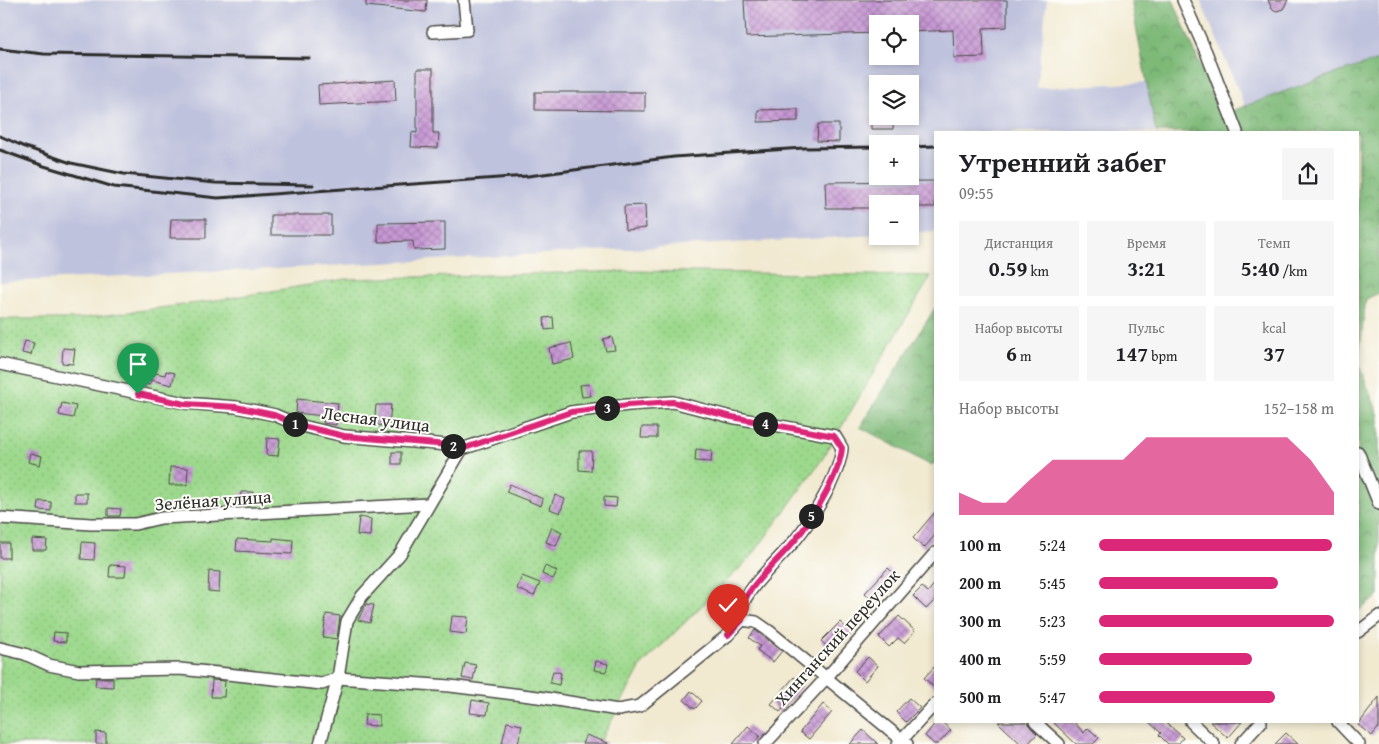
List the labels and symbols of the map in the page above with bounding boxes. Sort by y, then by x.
pin [117,343,159,394]
pin: 3 [594,396,620,420]
street label: Лесная улица [320,399,432,439]
pin: 1 [282,412,308,436]
pin: 4 [752,412,778,436]
pin: 2 [440,434,466,458]
street label: Зелёная улица [154,482,273,518]
pin: 5 [798,504,824,528]
street label: Хинганский переулок [768,562,906,711]
pin [707,584,749,635]

